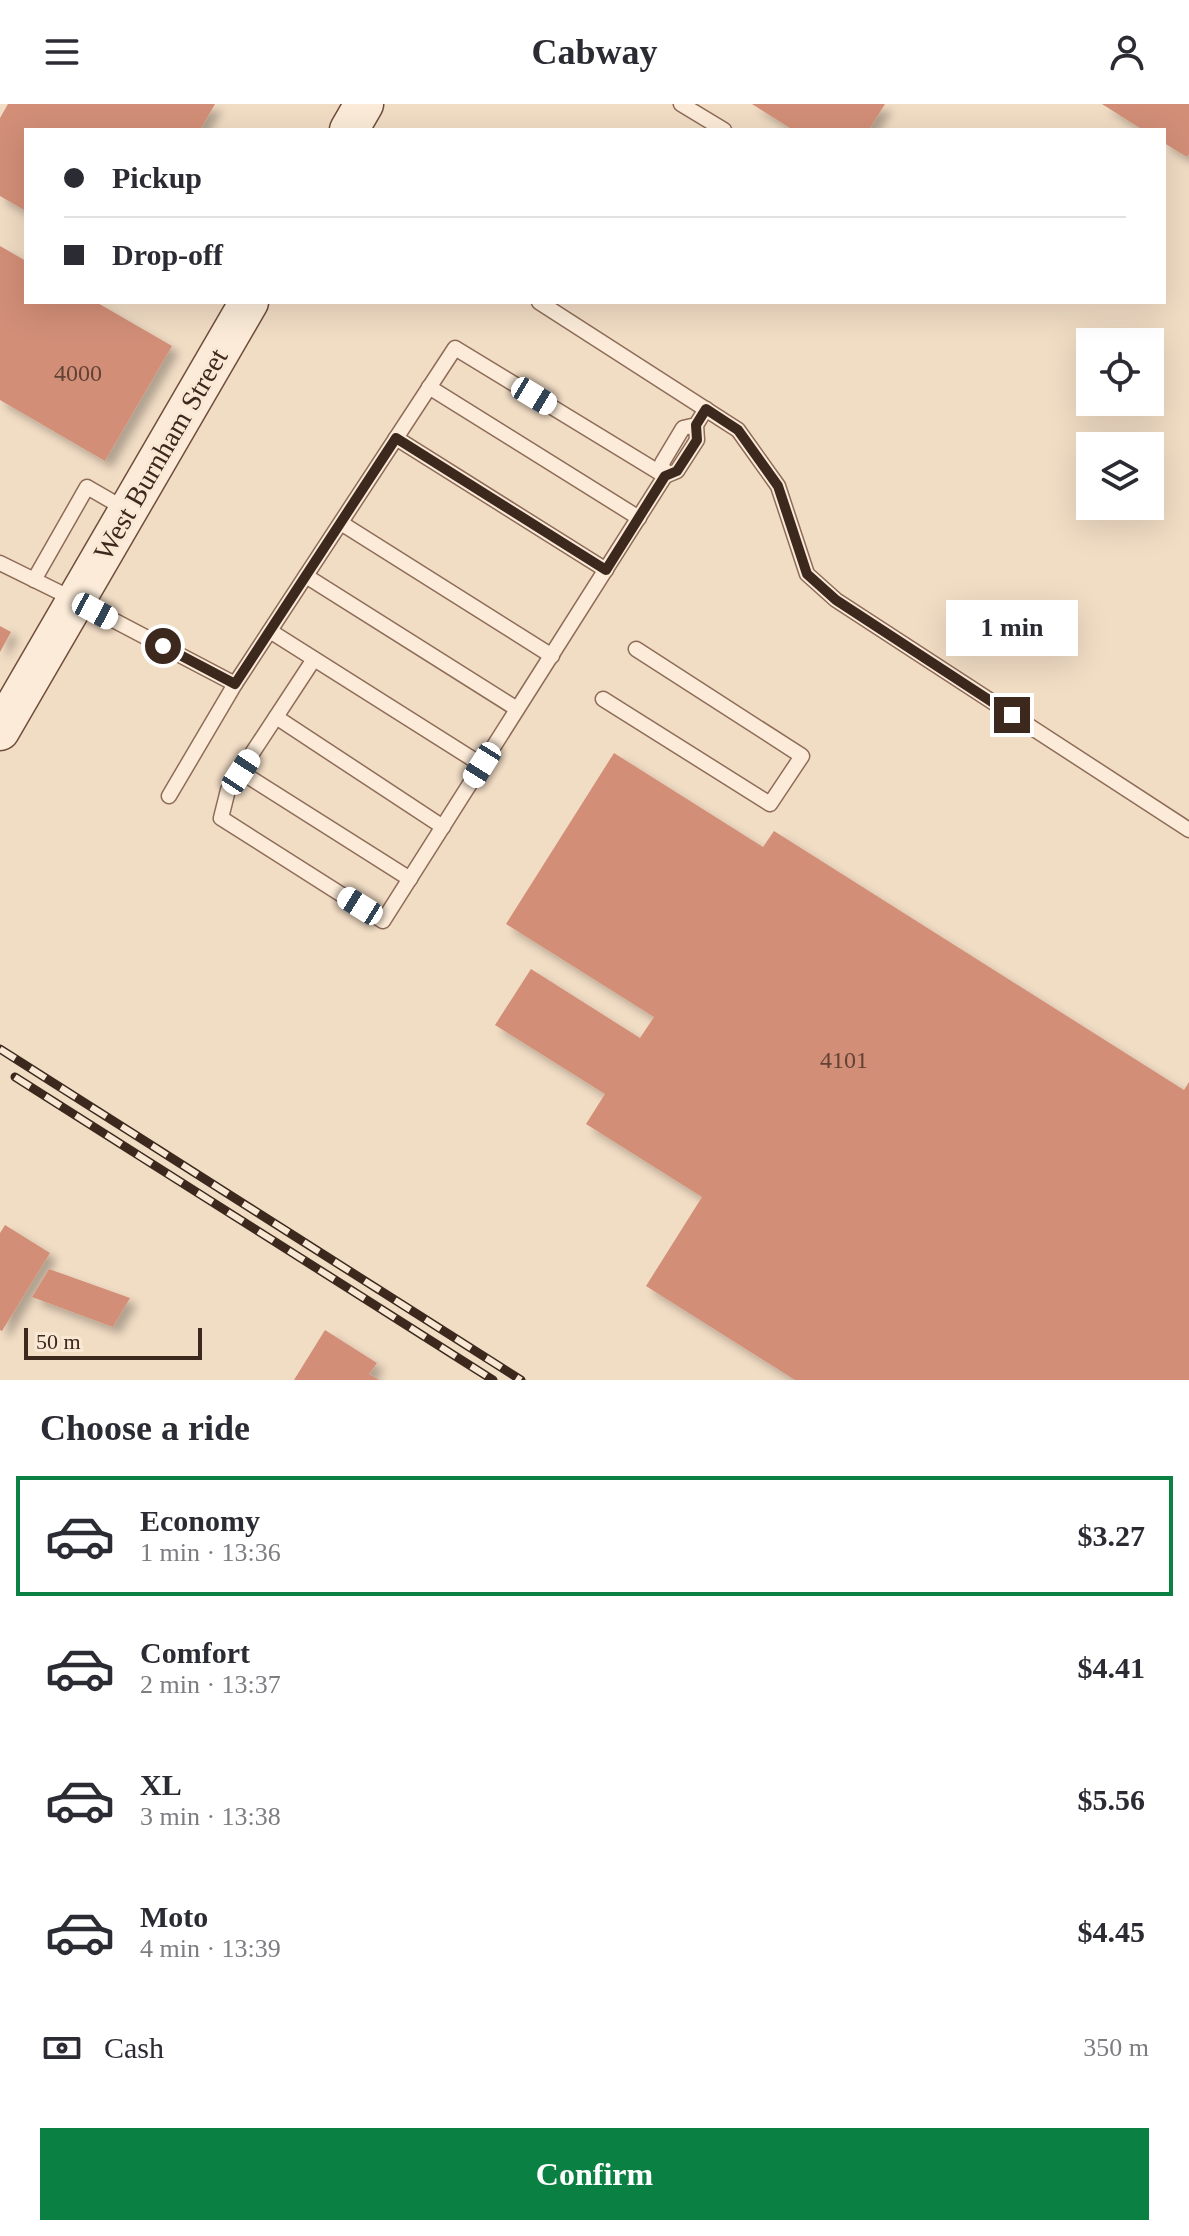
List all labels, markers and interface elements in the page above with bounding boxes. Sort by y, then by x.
icon: menu [40,30,84,74]
icon: person [1105,30,1149,74]
text: Cabway [531,32,658,72]
text: Pickup [112,161,202,194]
text: Drop-off [112,238,223,271]
map controls [1076,328,1164,520]
button: locate [1076,328,1164,416]
street label: West Burnham Street [87,343,234,565]
house number: 4000 [54,360,102,386]
car [507,373,561,419]
button: layers [1076,432,1164,520]
car [68,589,122,633]
callout: 1 min [946,599,1078,655]
text: 1 min [981,613,1043,642]
route start [145,628,181,664]
route end [994,697,1030,733]
car [459,738,505,792]
car [218,745,264,799]
car [333,883,387,929]
house number: 4101 [820,1047,868,1073]
scale bar [24,1324,202,1360]
text: 50 m [36,1329,81,1354]
text: Choose a ride [40,1408,250,1448]
icon: car [44,1500,116,1572]
text: Economy [140,1504,260,1537]
text: $3.27 [1078,1519,1145,1552]
text: 1 min · 13:36 [140,1538,281,1567]
icon: car [44,1632,116,1704]
text: Comfort [140,1636,250,1669]
text: $4.41 [1078,1651,1145,1684]
text: 2 min · 13:37 [140,1670,281,1699]
icon: car [44,1764,116,1836]
text: XL [140,1768,182,1801]
text: $5.56 [1078,1783,1145,1816]
text: 3 min · 13:38 [140,1802,281,1831]
icon: car [44,1896,116,1968]
text: Moto [140,1900,208,1933]
text: $4.45 [1078,1915,1145,1948]
text: 4 min · 13:39 [140,1934,281,1963]
icon: cash [40,2026,84,2070]
text: Cash [104,2031,164,2064]
text: 350 m [1083,2033,1149,2062]
button: Confirm [40,2128,1149,2220]

